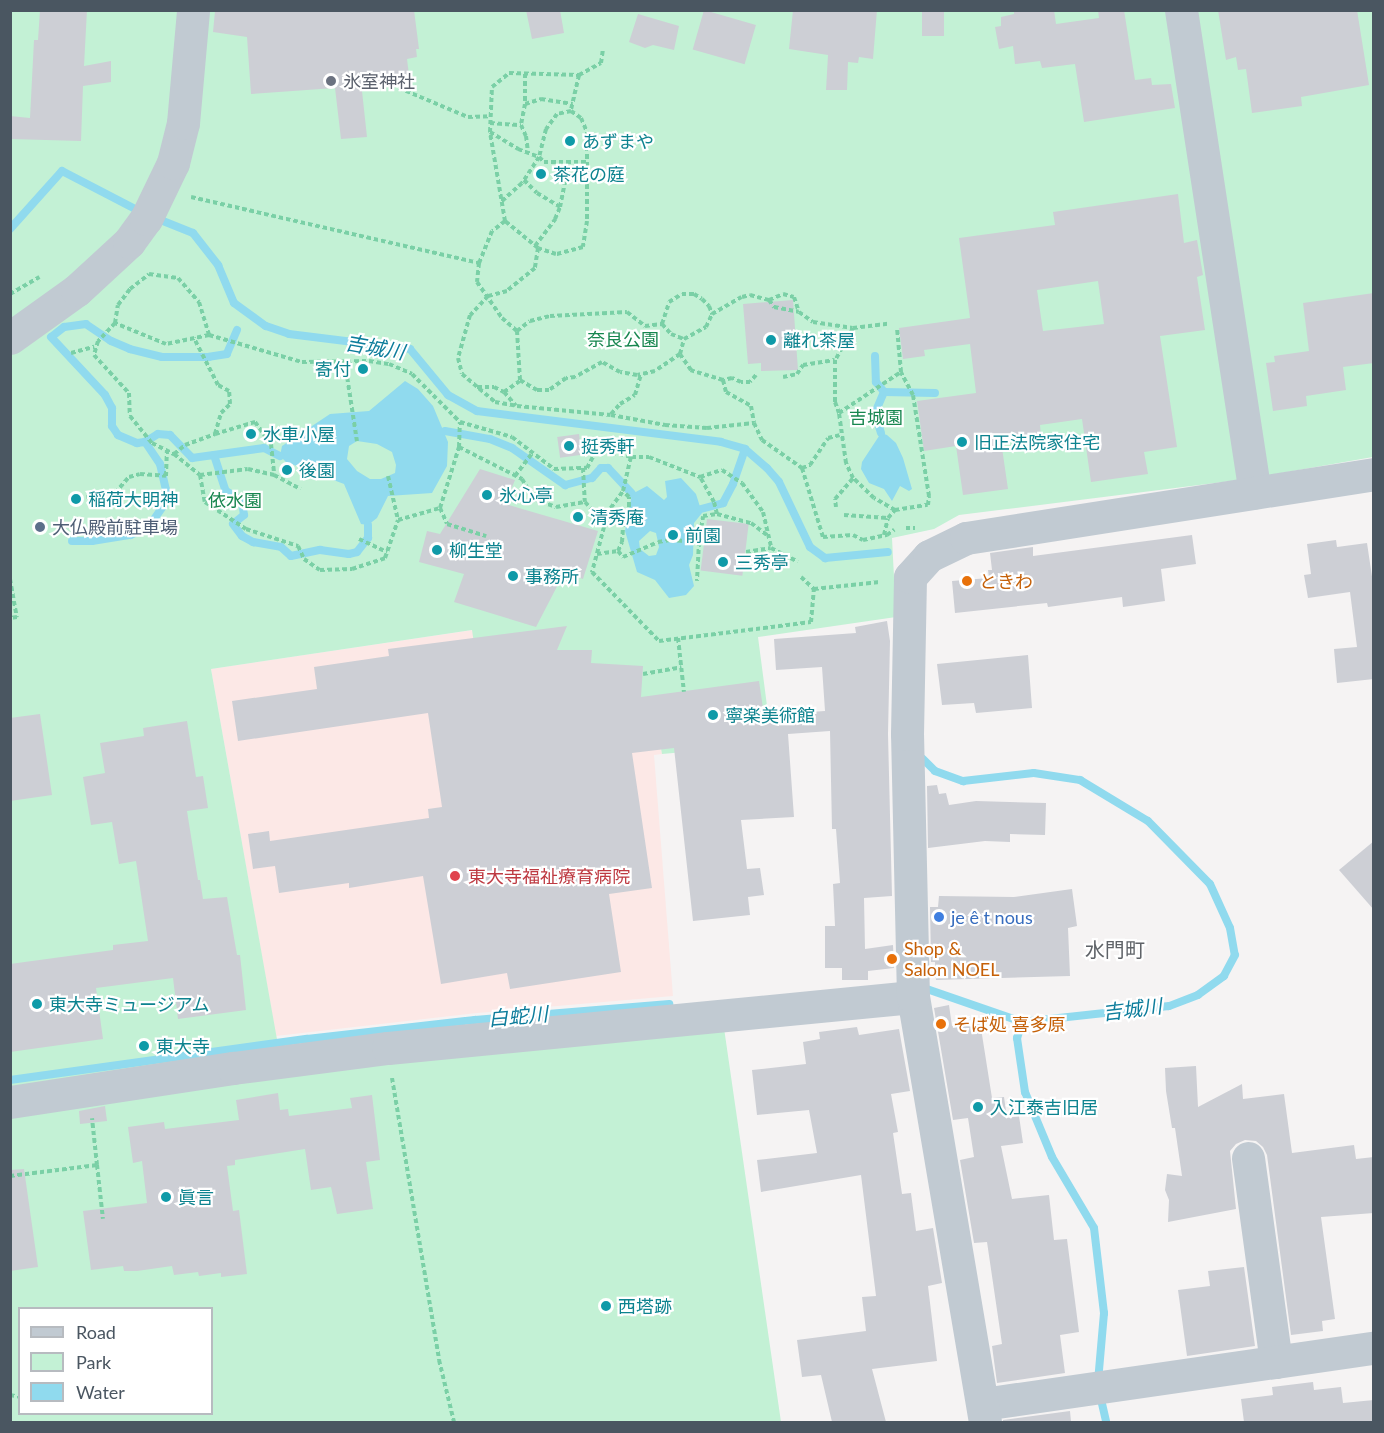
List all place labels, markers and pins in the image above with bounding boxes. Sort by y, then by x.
place label: 氷室神社 [343,70,415,92]
marker: 氷室神社 [324,74,338,88]
place label: あずまや [582,130,654,152]
marker: あずまや [563,134,577,148]
place label: 茶花の庭 [553,163,625,185]
marker: 茶花の庭 [534,167,548,181]
place label: 離れ茶屋 [783,329,855,351]
marker: 離れ茶屋 [764,333,778,347]
place label: 寄付 [315,358,351,380]
marker: 寄付 [356,362,370,376]
place label: 水車小屋 [263,423,335,445]
marker: 水車小屋 [244,427,258,441]
place label: 旧正法院家住宅 [974,431,1100,453]
place label: 挺秀軒 [581,435,635,457]
marker: 旧正法院家住宅 [955,435,969,449]
marker: 挺秀軒 [562,439,576,453]
place label: 後園 [299,459,335,481]
marker: 後園 [280,463,294,477]
place label: 氷心亭 [499,484,553,506]
place label: 稲荷大明神 [88,488,178,510]
marker: 氷心亭 [480,488,494,502]
marker: 稲荷大明神 [69,492,83,506]
place label: 清秀庵 [590,506,644,528]
marker: 清秀庵 [571,510,585,524]
place label: 大仏殿前駐車場 [52,516,178,538]
marker: 大仏殿前駐車場 [33,520,47,534]
place label: 前園 [685,524,721,546]
marker: 前園 [666,528,680,542]
place label: 柳生堂 [449,539,503,561]
marker: 柳生堂 [430,543,444,557]
place label: 三秀亭 [735,551,789,573]
marker: 三秀亭 [716,555,730,569]
place label: 事務所 [525,565,579,587]
marker: 事務所 [506,569,520,583]
place label: ときわ [979,570,1033,592]
marker: ときわ [960,574,974,588]
place label: 寧楽美術館 [725,704,815,726]
marker: 寧楽美術館 [706,708,720,722]
place label: 東大寺福祉療育病院 [468,865,630,887]
marker: 東大寺福祉療育病院 [446,867,464,885]
place label: je ê t nous [951,906,1033,928]
marker: je ê t nous [932,910,946,924]
place label: Shop & Salon NOEL [904,938,999,980]
marker: Shop & Salon NOEL [885,952,899,966]
place label: 東大寺ミュージアム [49,993,211,1015]
marker: 東大寺ミュージアム [30,997,44,1011]
place label: そば処 喜多原 [953,1013,1066,1035]
marker: そば処 喜多原 [934,1017,948,1031]
place label: 東大寺 [156,1035,210,1057]
marker: 東大寺 [137,1039,151,1053]
place label: 入江泰吉旧居 [990,1096,1098,1118]
marker: 入江泰吉旧居 [971,1100,985,1114]
place label: 眞言 [178,1186,214,1208]
marker: 眞言 [159,1190,173,1204]
place label: 西塔跡 [618,1295,672,1317]
marker: 西塔跡 [599,1299,613,1313]

